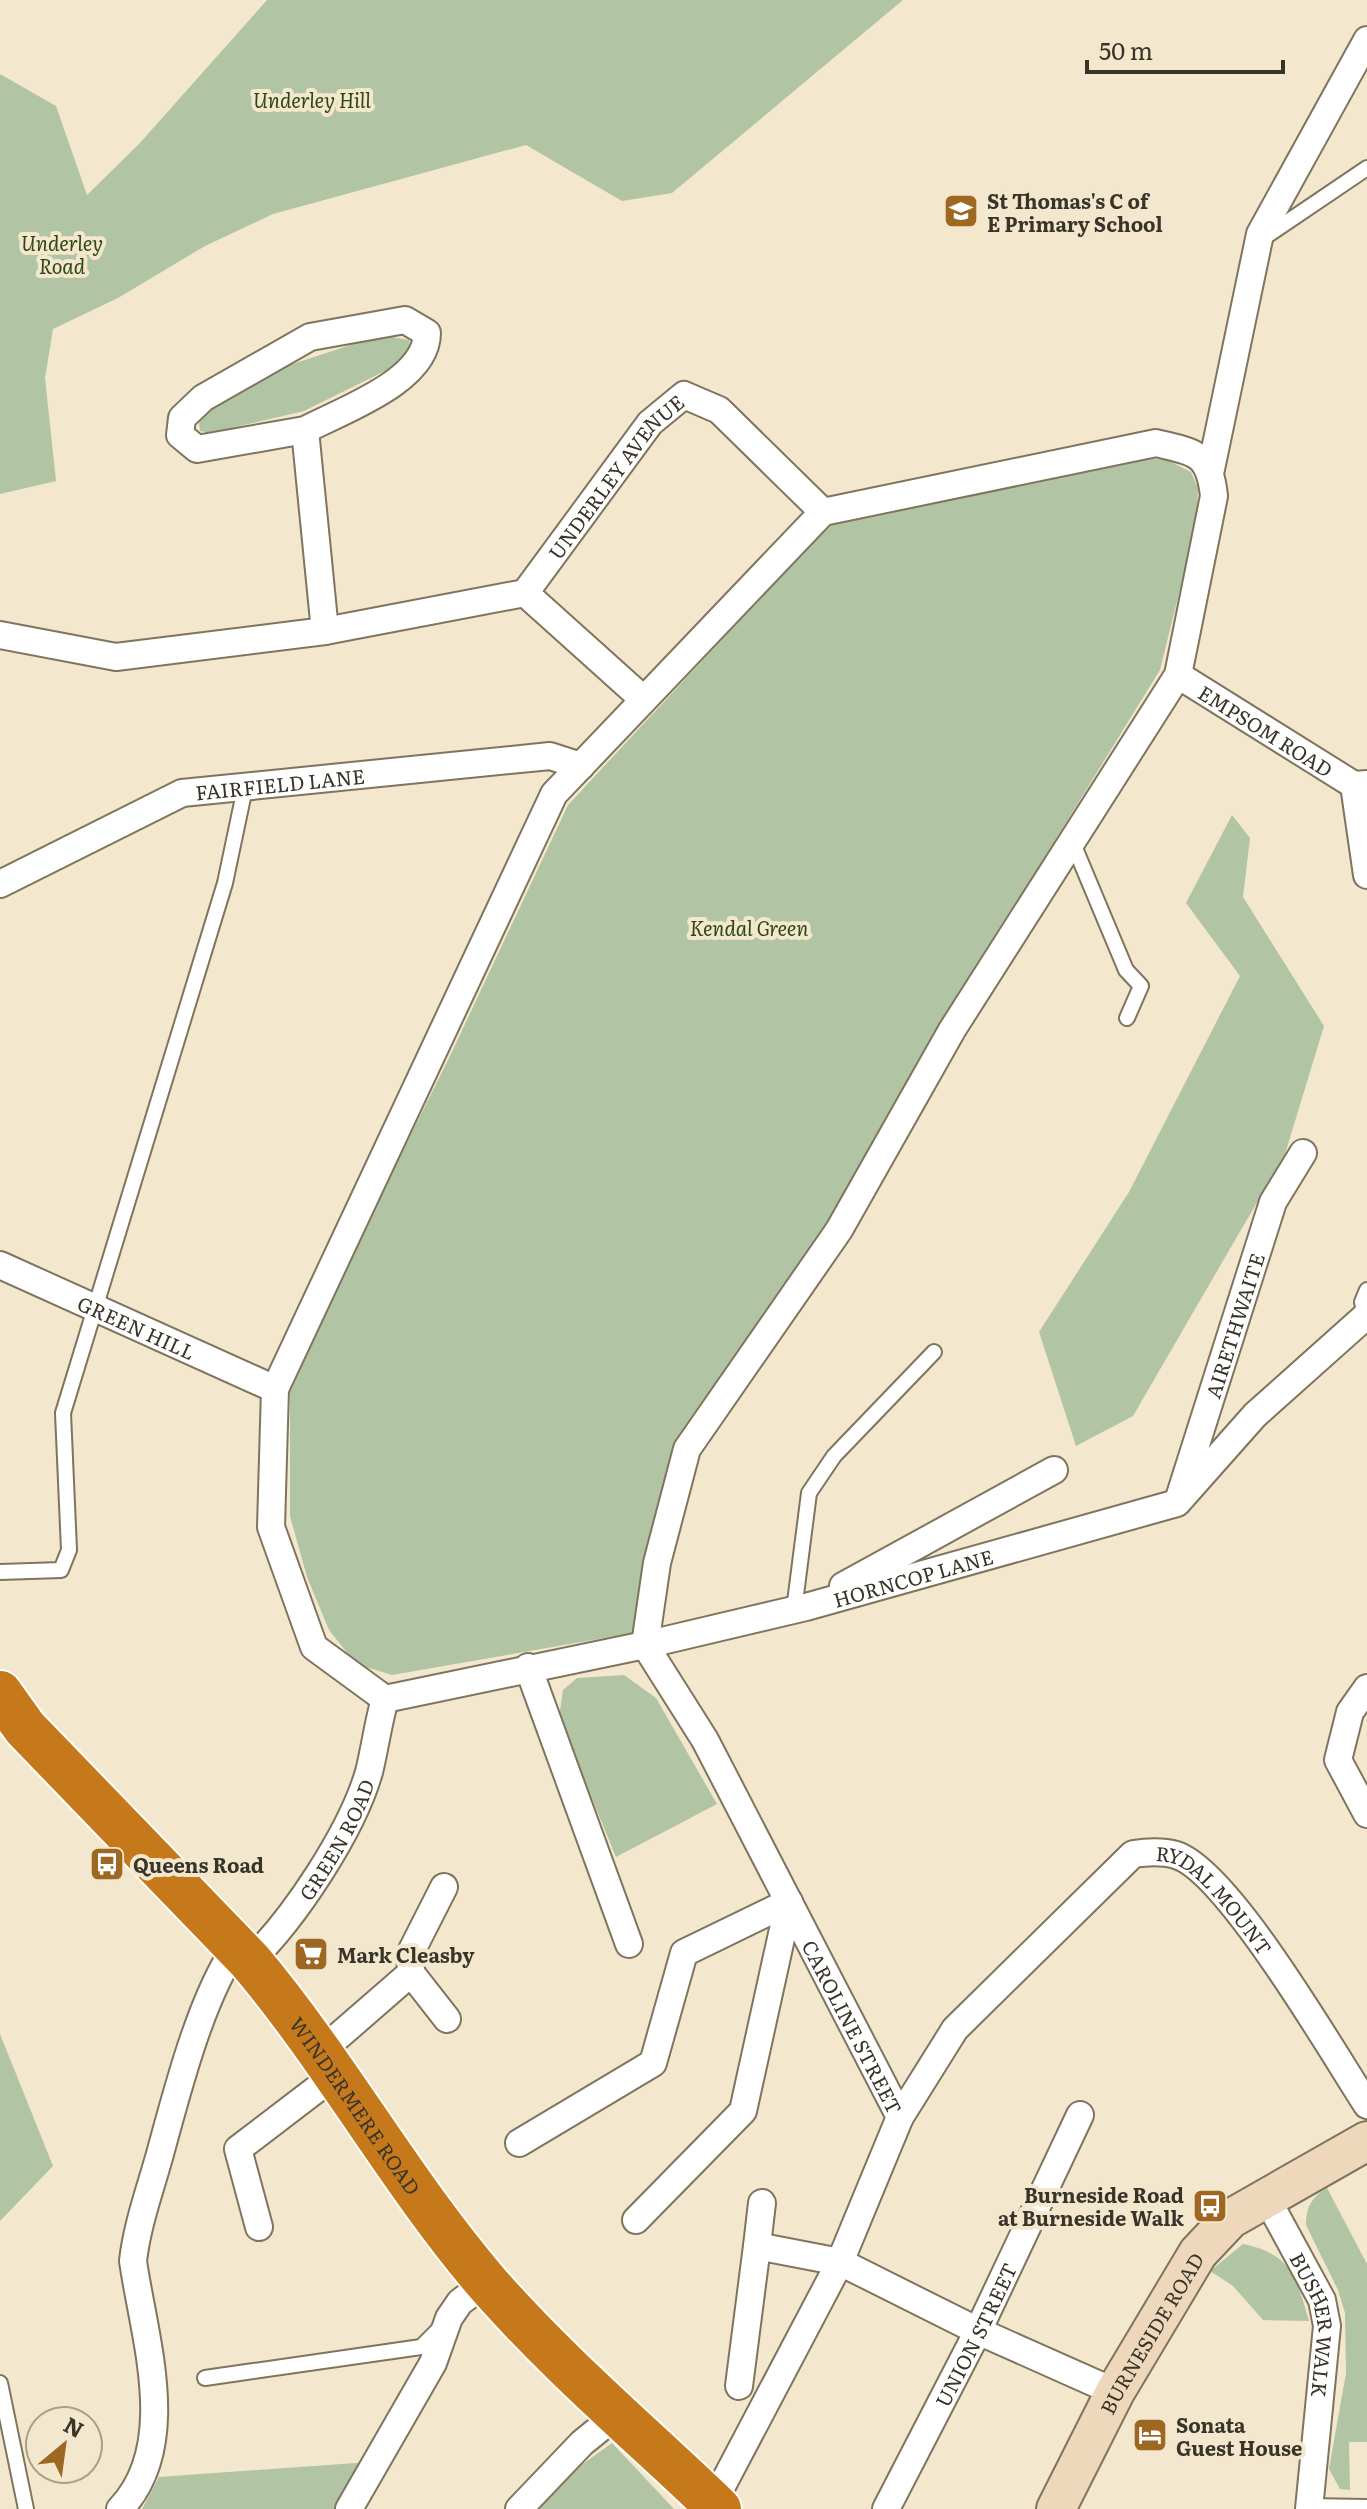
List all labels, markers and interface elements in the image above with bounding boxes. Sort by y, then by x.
scale bar [1087,24,1283,74]
text: 50 m [1099,32,1153,67]
park label: Underley Hill [253,84,371,114]
place label: St Thomas's C of E Primary School [987,185,1163,238]
school or university icon: St Thomas's C of E Primary School [942,192,980,230]
park label: Underley Road [21,227,103,280]
street label: UNDERLEY AVENUE [540,386,690,565]
street label: EMPSOM ROAD [1193,677,1339,784]
street label: FAIRFIELD LANE [194,760,366,807]
park label: Kendal Green [690,912,808,942]
street label: AIRETHWAITE [1197,1249,1271,1402]
street label: GREEN HILL [73,1287,200,1366]
street label: HORNCOP LANE [829,1540,996,1614]
street label: GREEN ROAD [291,1775,381,1906]
street label: RYDAL MOUNT [1155,1837,1280,1960]
bus stop icon: Queens Road [88,1845,126,1883]
place label: Queens Road [133,1849,264,1879]
street label: CAROLINE STREET [796,1934,911,2119]
supermarket icon: Mark Cleasby [292,1935,330,1973]
place label: Mark Cleasby [337,1939,475,1969]
street label: WINDERMERE ROAD [283,2010,429,2201]
place label: Burneside Road at Burneside Walk [998,2179,1185,2232]
bus stop icon: Burneside Road at Burneside Walk [1191,2187,1229,2225]
street label: BURNESIDE ROAD [1091,2246,1210,2419]
street label: BUSHER WALK [1284,2246,1343,2399]
street label: UNION STREET [927,2257,1023,2412]
north arrow [24,2405,104,2485]
text: N [58,2407,90,2445]
place label: Sonata Guest House [1176,2409,1302,2462]
hotel icon: Sonata Guest House [1131,2416,1169,2454]

